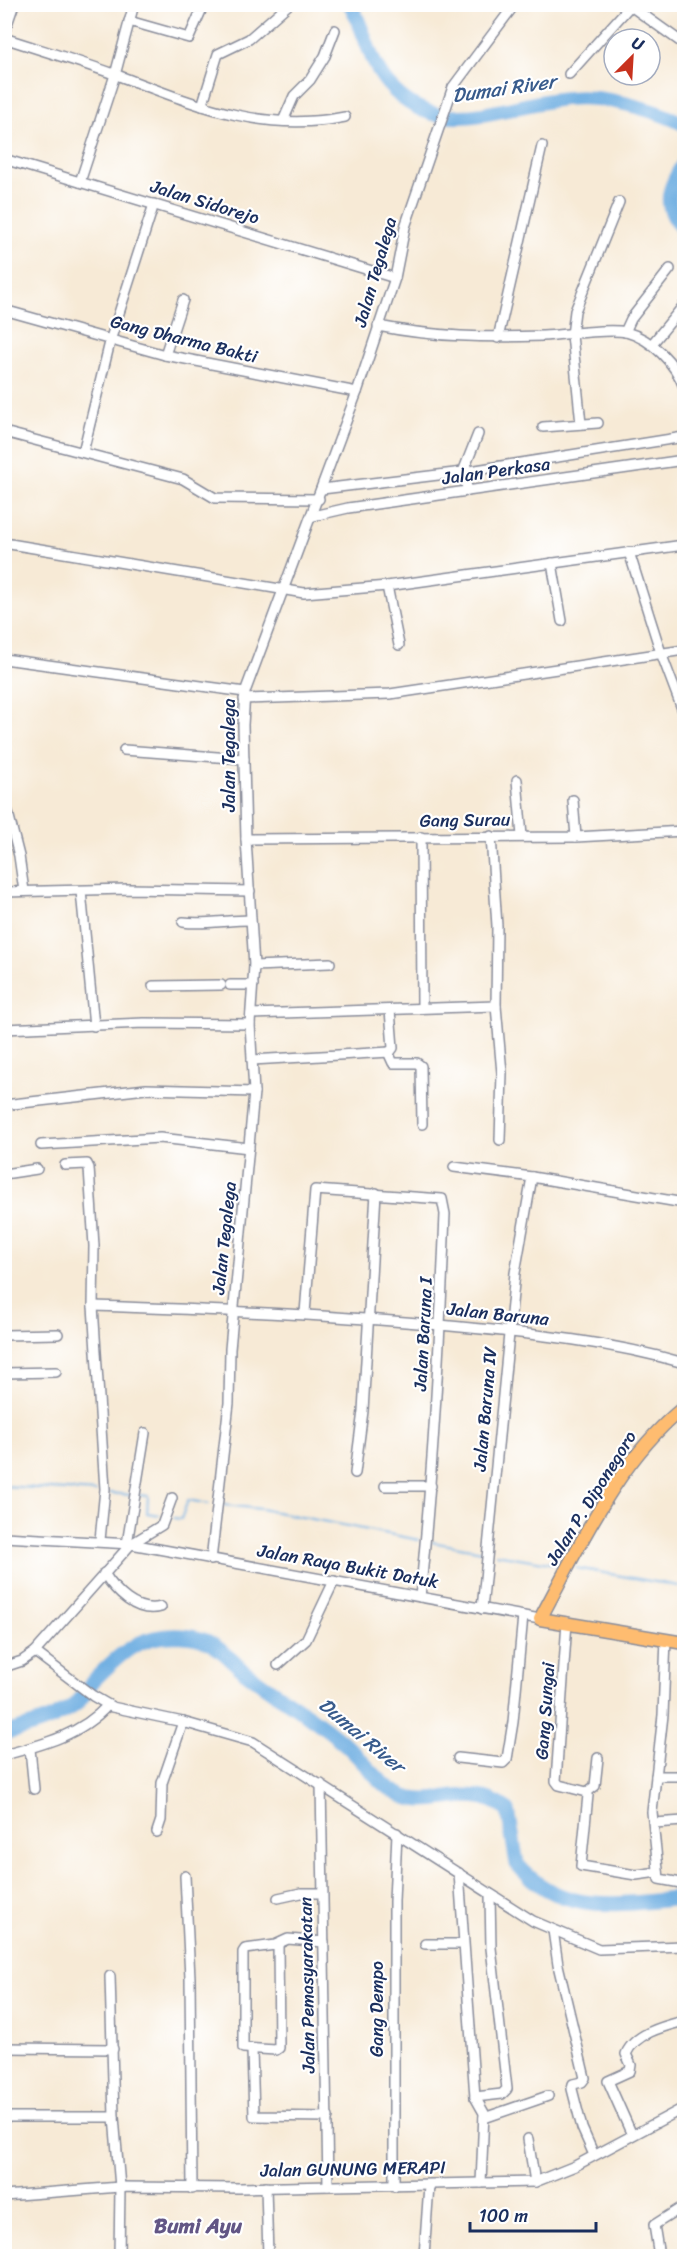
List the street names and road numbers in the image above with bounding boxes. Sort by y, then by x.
street label: Jalan Sidorejo [146,170,263,234]
street label: Jalan Tegalega [344,213,406,332]
street label: Gang Dharma Bakti [107,305,262,373]
street label: Jalan Perkasa [439,447,553,495]
street label: Jalan Tegalega [213,698,245,813]
street label: Gang Surau [419,803,511,837]
street label: Jalan Tegalega [202,1180,246,1297]
street label: Jalan Baruna I [404,1274,442,1393]
street label: Jalan Baruna [444,1293,552,1335]
street label: Jalan Baruna IV [464,1345,506,1474]
street label: Jalan P. Diponegoro [536,1424,645,1573]
street label: Jalan Raya Bukit Datuk [254,1534,442,1598]
street label: Gang Sungai [526,1660,564,1761]
street label: Jalan Pemasyarakatan [289,1896,325,2075]
street label: Gang Dempo [361,1961,393,2057]
street label: Jalan GUNUNG MERAPI [259,2151,446,2187]

